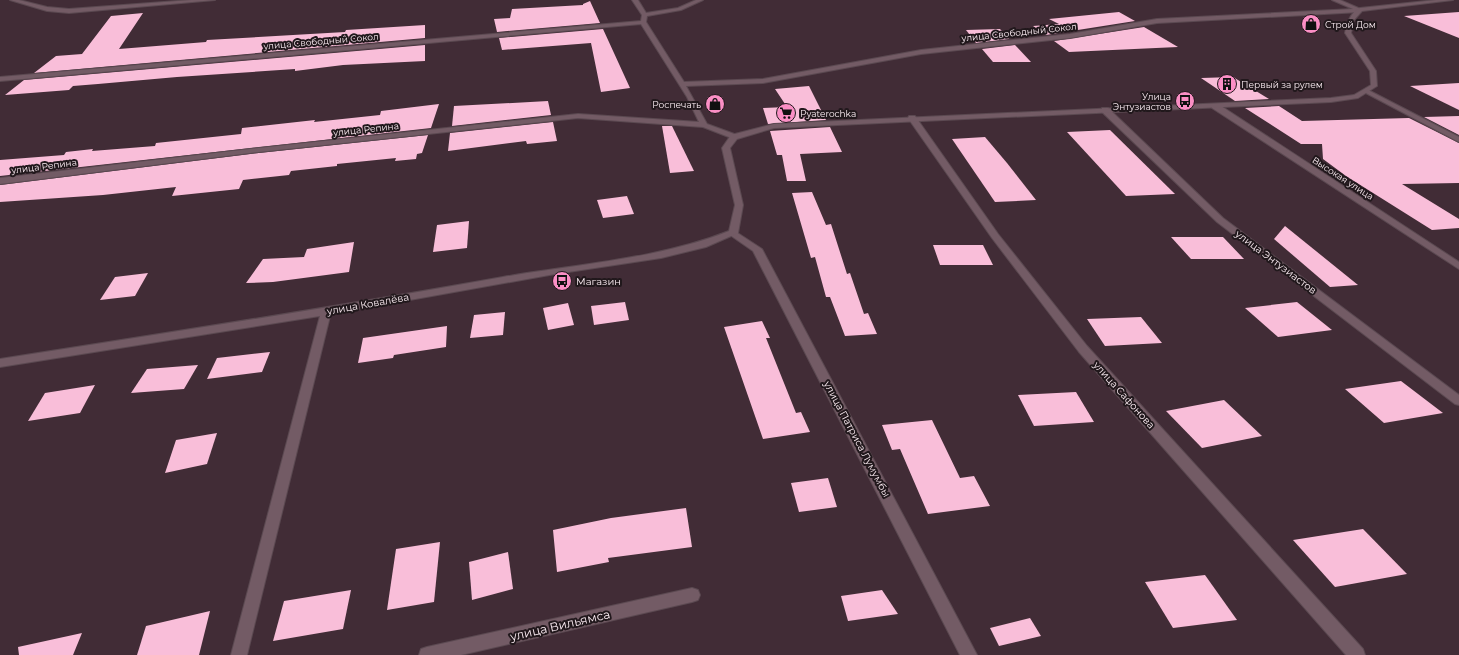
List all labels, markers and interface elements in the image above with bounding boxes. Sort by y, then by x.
shop icon: Строй Дом [1300,13,1322,35]
place label: Строй Дом [1325,19,1376,30]
street label: улица Свободный Сокол [960,20,1077,44]
street label: улица Свободный Сокол [262,30,379,52]
building icon: Первый за рулем [1216,73,1238,95]
place label: Первый за рулем [1241,79,1323,90]
bus stop icon: Улица Энтузиастов [1174,90,1196,112]
place label: Улица Энтузиастов [1113,91,1171,112]
shop icon: Роспечать [704,93,726,115]
place label: Роспечать [652,99,701,110]
supermarket icon: Pyaterochka [775,102,797,124]
place label: Pyaterochka [800,108,856,119]
street label: улица Репина [332,120,399,138]
street label: Высокая улица [1310,154,1376,202]
street label: улица Репина [10,157,77,176]
street label: улица Энтузиастов [1232,227,1319,297]
bus stop icon: Магазин [551,270,573,292]
place label: Магазин [576,275,621,288]
street label: улица Ковалёва [325,290,410,318]
street label: улица Сафонова [1090,358,1158,431]
street label: улица Патриса Лумумбы [820,378,893,499]
street label: улица Вильямса [508,606,611,644]

